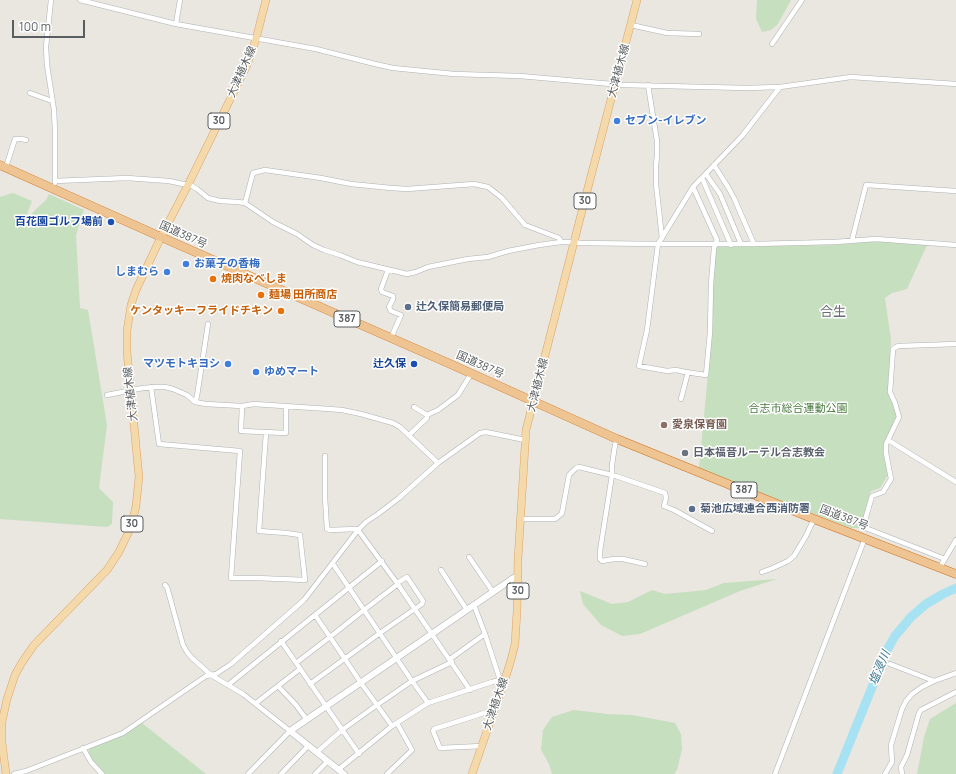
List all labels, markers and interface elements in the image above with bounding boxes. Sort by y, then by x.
scale bar [14,12,87,38]
text: 100 m [19,18,51,35]
street label: 大津植木線 [606,43,632,99]
street label: 大津植木線 [225,44,259,100]
road number: 30 [208,113,230,129]
place label: セブン-イレブン [625,114,707,128]
marker: セブン-イレブン [612,116,622,126]
road number: 30 [574,193,596,209]
place label: 百花園ゴルフ場前 [15,215,103,229]
marker: 百花園ゴルフ場前 [106,217,116,227]
street label: 国道387号 [157,219,209,251]
place label: お菓子の香梅 [194,257,260,271]
marker: お菓子の香梅 [181,259,191,269]
place label: しまむら [115,265,159,279]
marker: しまむら [162,267,172,277]
place label: 焼肉なべしま [221,272,287,286]
marker: 焼肉なべしま [208,274,218,284]
place label: 麺場 田所商店 [269,288,337,302]
marker: 麺場 田所商店 [256,290,266,300]
place label: 辻久保簡易郵便局 [416,300,504,314]
marker: 辻久保簡易郵便局 [403,302,413,312]
place label: ケンタッキーフライドチキン [130,304,273,318]
district label: 合生 [820,304,846,320]
marker: ケンタッキーフライドチキン [276,306,286,316]
road number: 387 [334,311,360,327]
street label: 国道387号 [454,349,506,381]
place label: マツモトキヨシ [143,357,220,371]
place label: 辻久保 [373,357,406,371]
street label: 大津植木線 [525,357,551,413]
marker: マツモトキヨシ [223,359,233,369]
marker: 辻久保 [409,359,419,369]
place label: ゆめマート [264,365,319,379]
street label: 大津植木線 [122,366,140,422]
marker: ゆめマート [251,367,261,377]
park label: 合志市総合運動公園 [749,402,847,416]
place label: 愛泉保育園 [672,418,727,432]
marker: 愛泉保育園 [659,420,669,430]
place label: 日本福音ルーテル合志教会 [693,446,825,460]
marker: 日本福音ルーテル合志教会 [680,448,690,458]
road number: 387 [731,482,757,498]
place label: 菊池広域連合西消防署 [700,502,810,516]
street label: 国道387号 [818,503,870,533]
marker: 菊池広域連合西消防署 [687,504,697,514]
road number: 30 [121,516,143,532]
road number: 30 [507,583,529,599]
water label: 塩浸川 [866,649,894,687]
street label: 大津植木線 [481,676,511,732]

